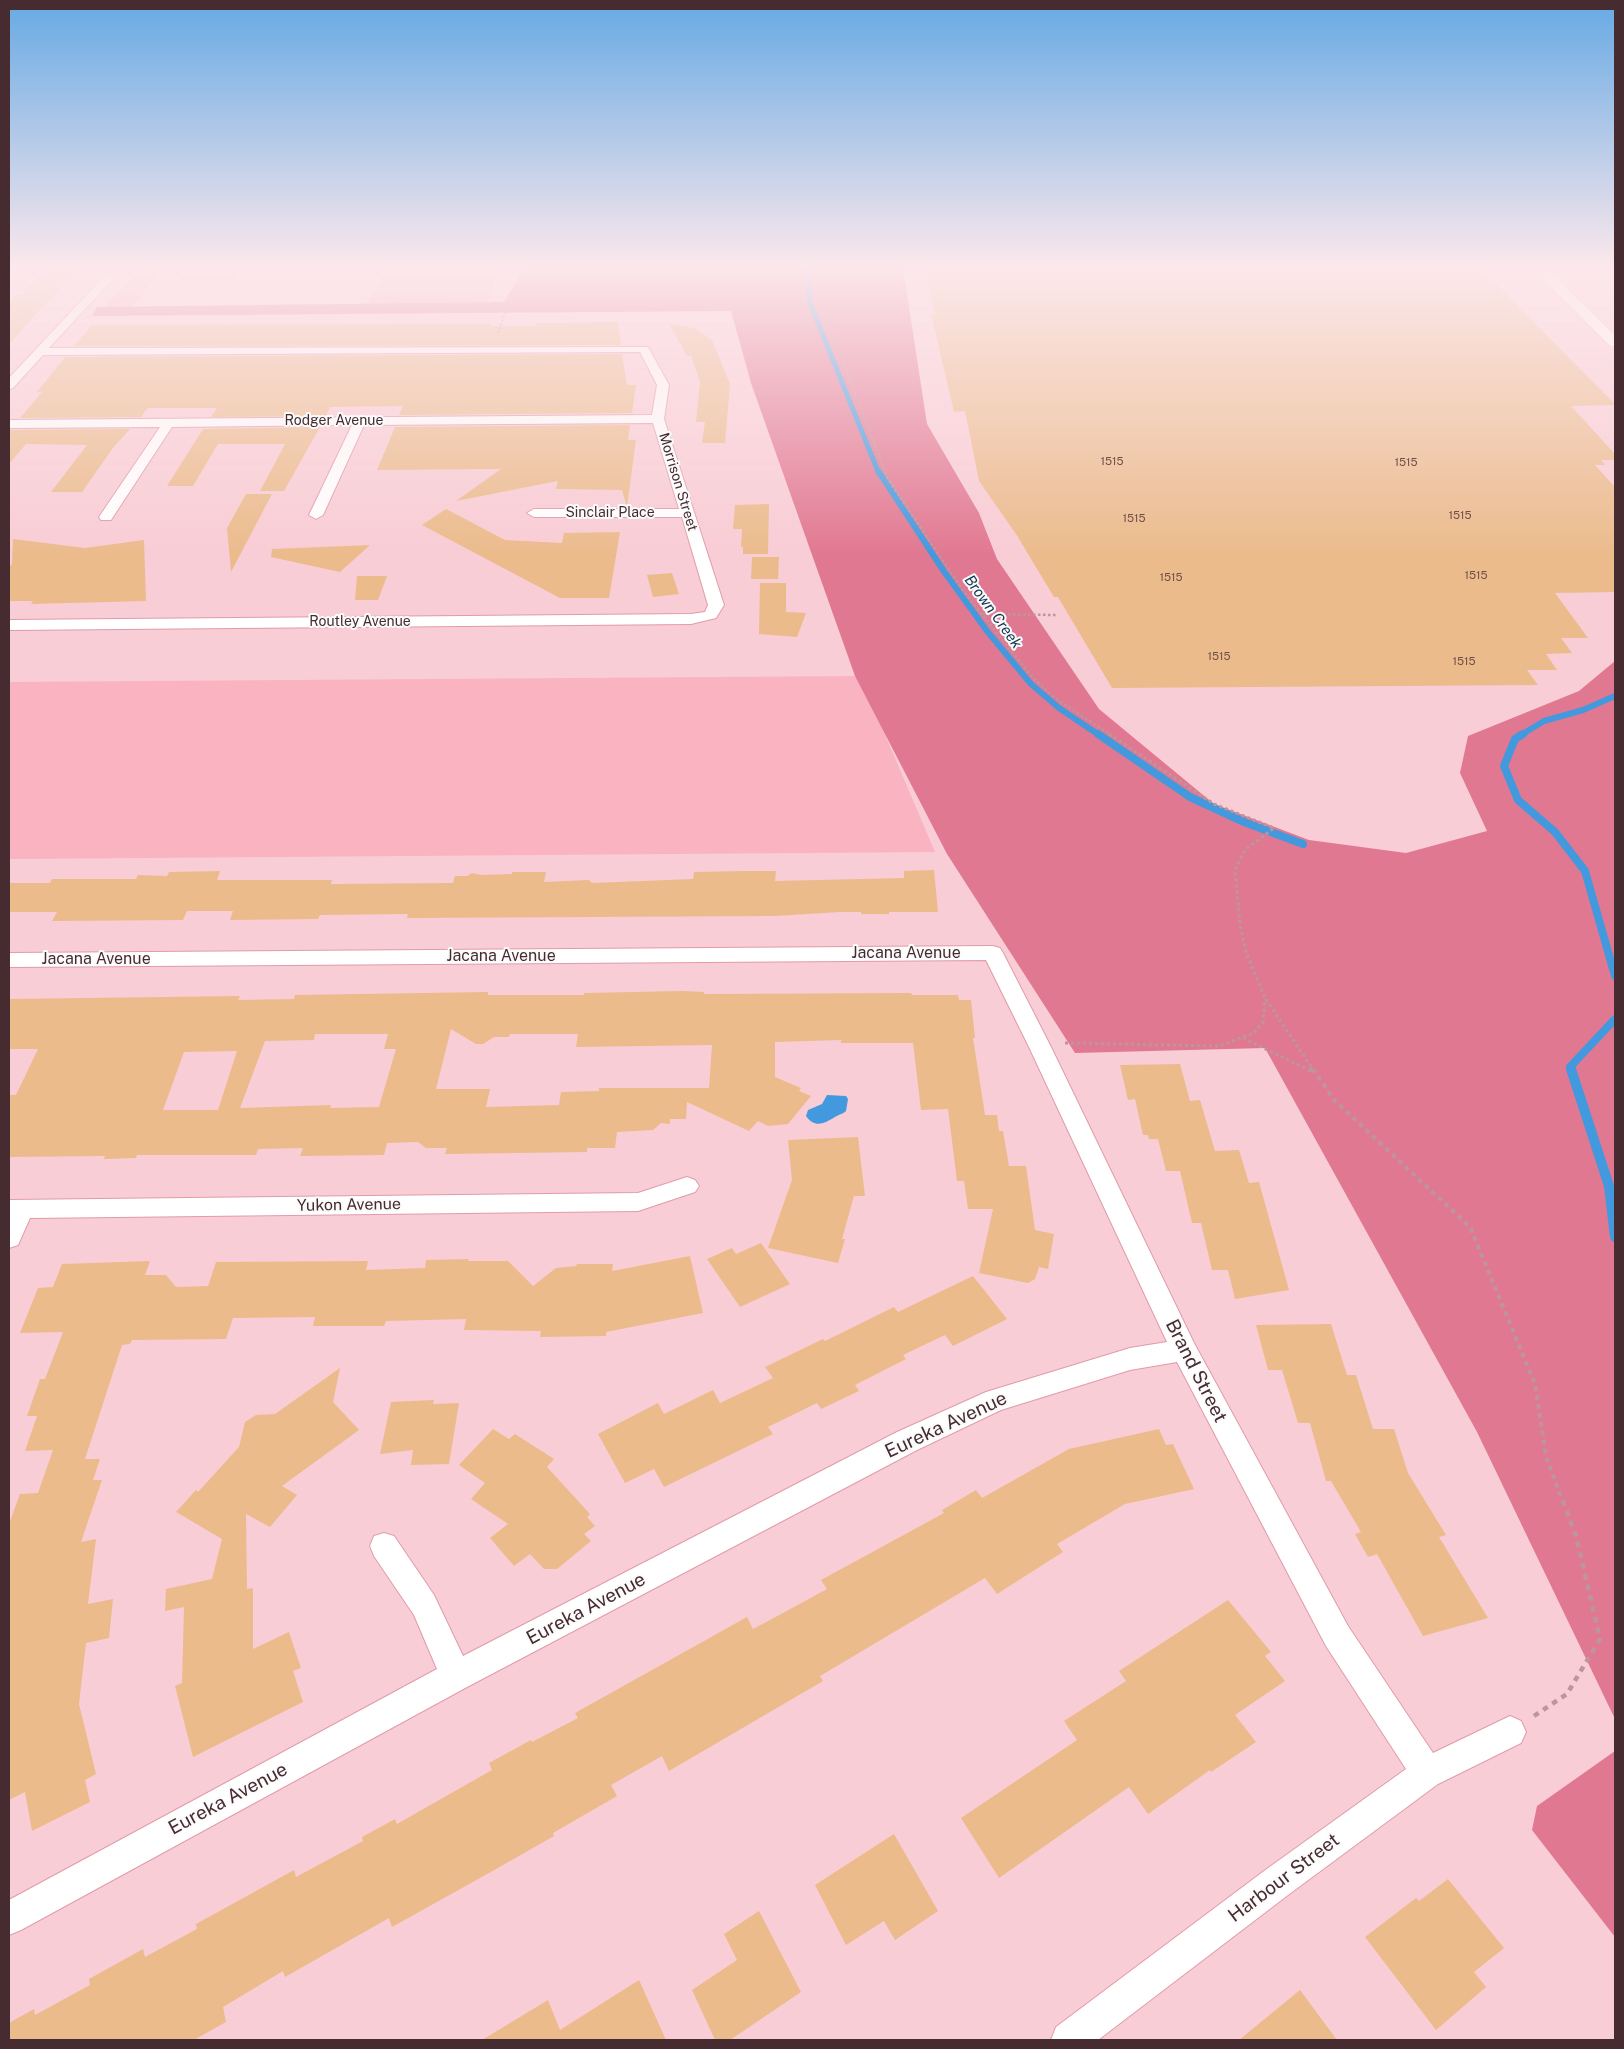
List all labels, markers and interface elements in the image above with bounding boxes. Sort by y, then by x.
street label: Rodger Avenue [285,413,383,429]
street label: Morrison Street [655,431,701,533]
house number: 1515 [1100,455,1124,469]
house number: 1515 [1394,456,1418,470]
street label: Sinclair Place [565,505,655,521]
house number: 1515 [1448,509,1472,523]
house number: 1515 [1122,512,1146,526]
house number: 1515 [1464,569,1488,583]
house number: 1515 [1159,571,1183,585]
water label: Brown Creek [960,572,1026,652]
street label: Routley Avenue [309,614,411,630]
house number: 1515 [1207,650,1231,664]
house number: 1515 [1452,655,1476,669]
street label: Jacana Avenue [851,943,961,963]
street label: Jacana Avenue [446,946,556,966]
street label: Jacana Avenue [41,949,151,969]
street label: Yukon Avenue [297,1194,401,1216]
street label: Brand Street [1160,1316,1232,1426]
street label: Eureka Avenue [882,1387,1010,1463]
street label: Eureka Avenue [523,1568,649,1650]
street label: Eureka Avenue [165,1758,291,1840]
street label: Harbour Street [1224,1829,1344,1927]

